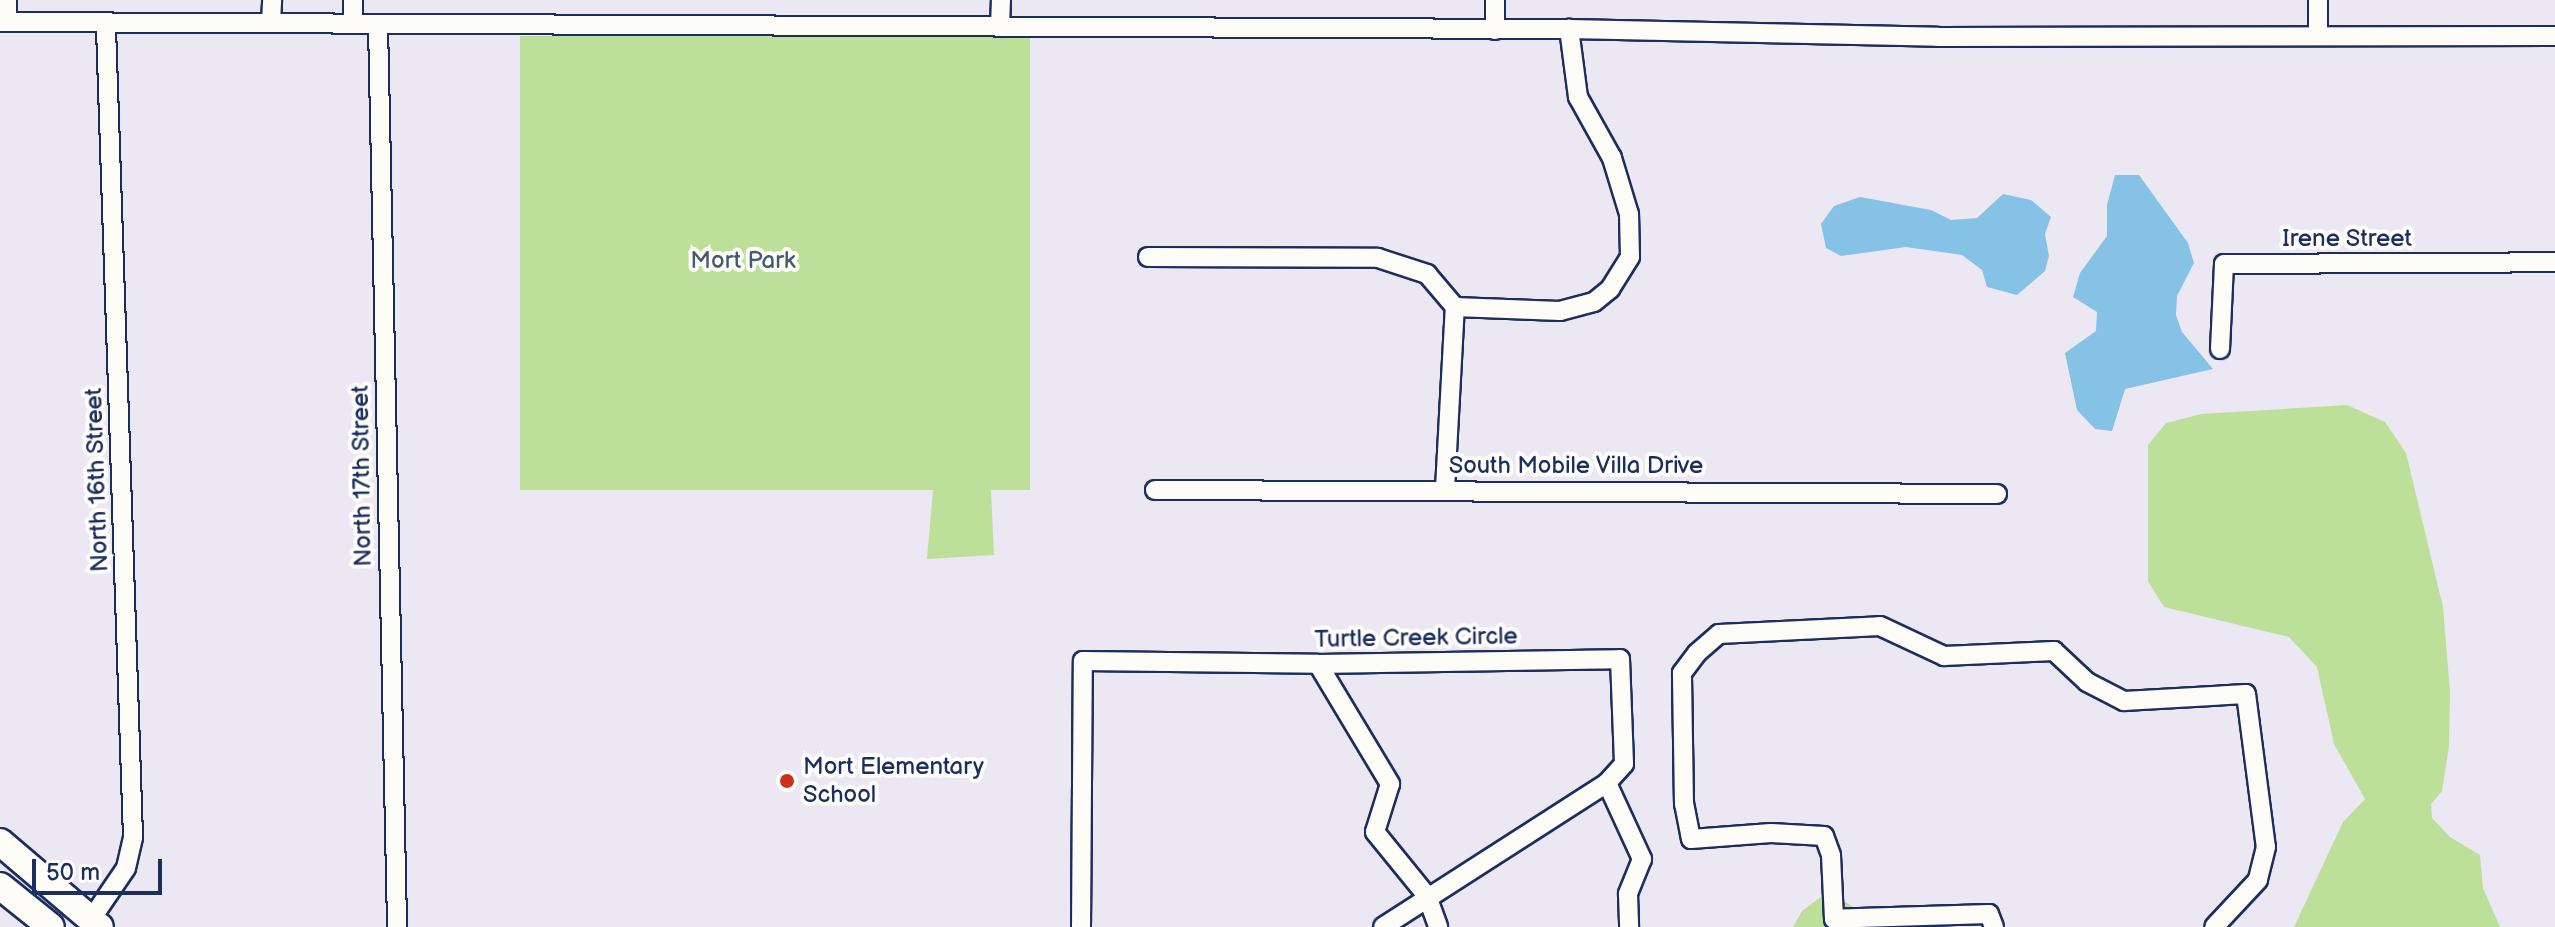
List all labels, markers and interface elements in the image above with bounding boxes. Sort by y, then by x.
street label: Irene Street [2282,225,2412,253]
park label: Mort Park [690,247,796,275]
street label: North 17th Street [346,385,378,567]
street label: North 16th Street [79,387,115,573]
street label: South Mobile Villa Drive [1448,452,1704,480]
street label: Turtle Creek Circle [1314,622,1518,654]
place label: Mort Elementary School [803,753,984,809]
marker: Mort Elementary School [778,772,796,790]
scale bar [36,843,166,893]
text: 50 m [46,858,100,887]

